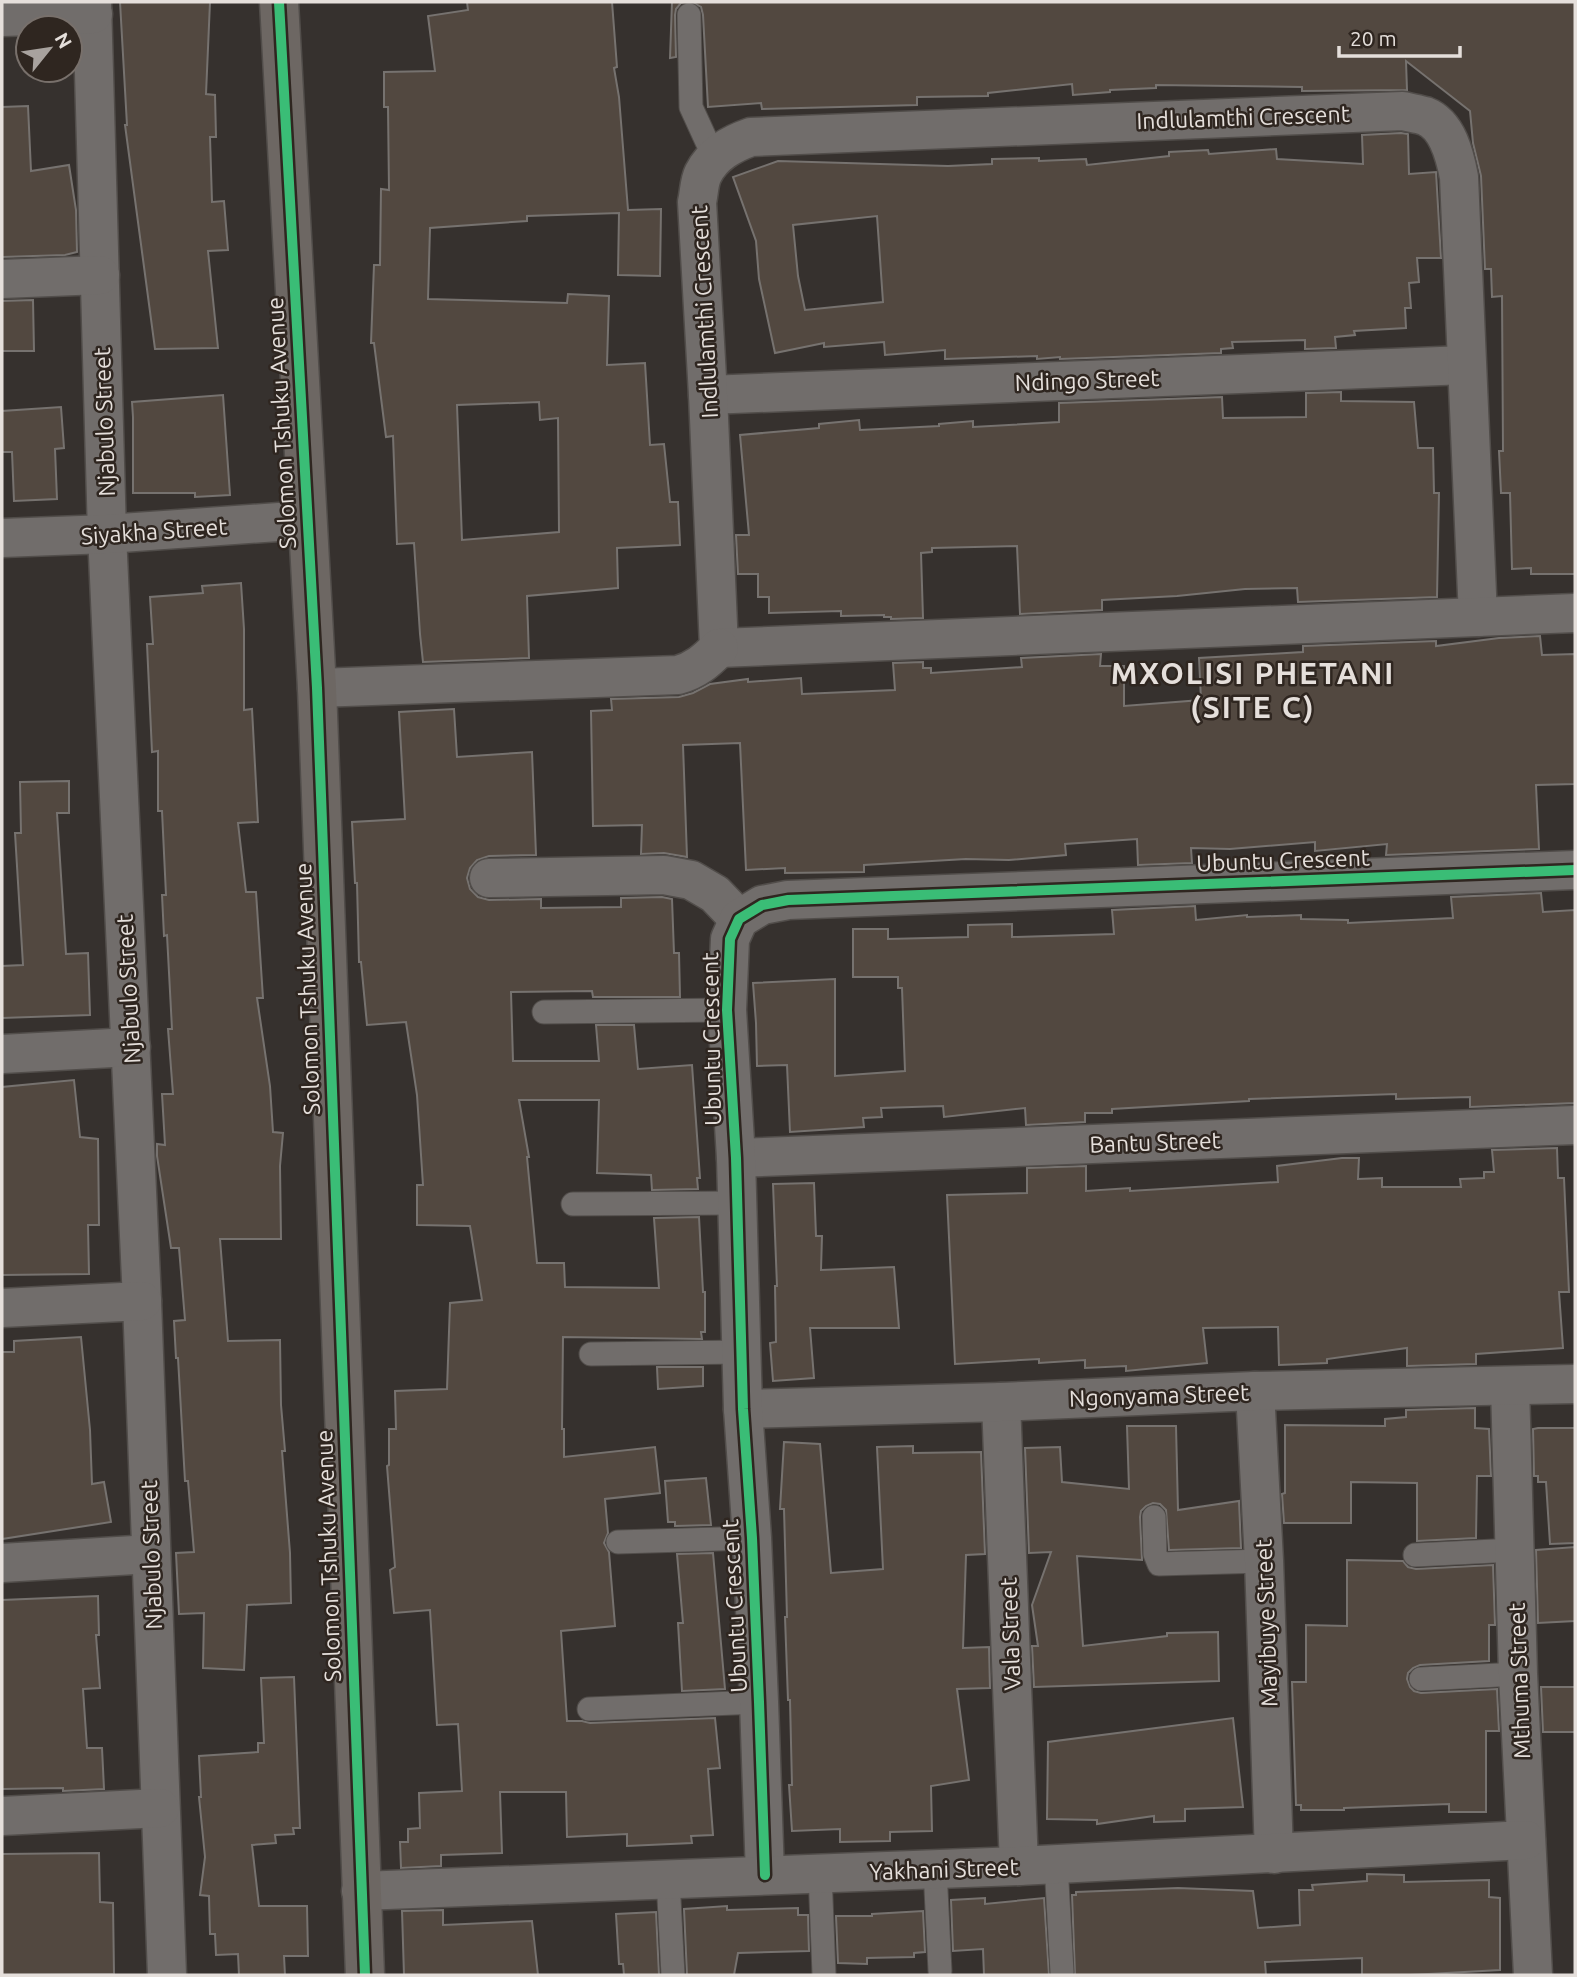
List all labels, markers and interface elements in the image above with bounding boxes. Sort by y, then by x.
north arrow [14,14,84,84]
scale bar [1339,14,1460,58]
text: 20 m [1350,26,1397,50]
text: N [51,29,77,52]
street label: Indlulamthi Crescent [1136,101,1350,133]
street label: Indlulamthi Crescent [686,205,722,419]
street label: Solomon Tshuku Avenue [262,296,300,550]
street label: Njabulo Street [89,347,119,497]
street label: Ndingo Street [1014,365,1160,395]
street label: Siyakha Street [80,513,228,549]
district label: MXOLISI PHETANI (SITE C) [1111,656,1395,724]
street label: Ubuntu Crescent [1196,844,1370,876]
street label: Solomon Tshuku Avenue [290,862,324,1116]
street label: Njabulo Street [112,914,144,1064]
street label: Ubuntu Crescent [697,952,725,1126]
street label: Bantu Street [1089,1127,1221,1157]
street label: Ngonyama Street [1069,1379,1249,1411]
street label: Solomon Tshuku Avenue [311,1429,345,1683]
street label: Njabulo Street [136,1480,166,1630]
street label: Ubuntu Crescent [717,1519,751,1693]
street label: Mayibuye Street [1251,1538,1281,1708]
street label: Vala Street [996,1577,1024,1691]
street label: Mthuma Street [1504,1602,1534,1760]
street label: Yakhani Street [869,1854,1019,1884]

